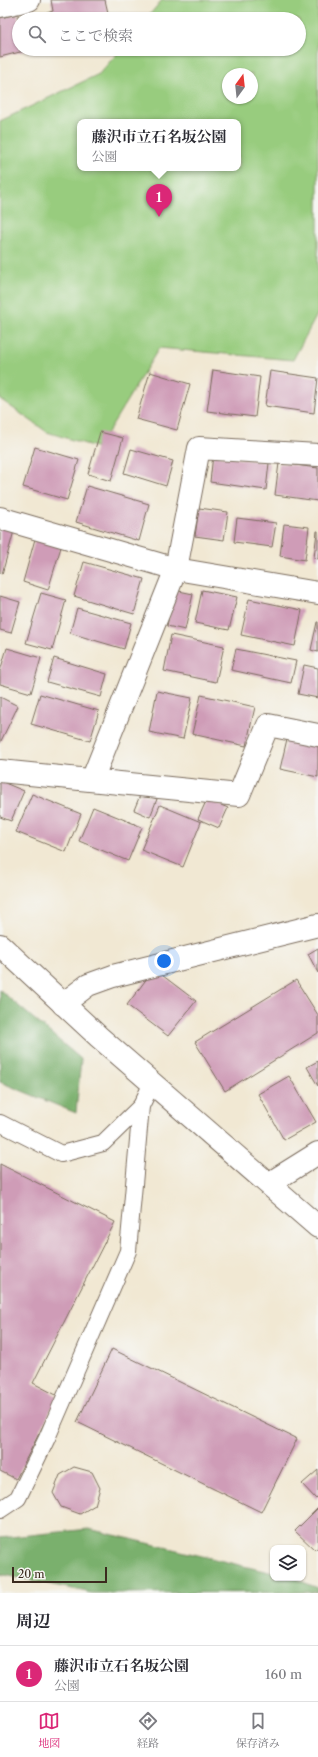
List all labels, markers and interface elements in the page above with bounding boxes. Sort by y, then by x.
search box [12,12,306,56]
icon: search [26,23,48,45]
text: ここで検索 [58,26,133,45]
north arrow [222,68,258,104]
popup [77,119,241,171]
text: 藤沢市立石名坂公園 [91,127,227,146]
text: 公園 [91,148,118,164]
pin: 1 [146,184,172,217]
your location [154,951,174,971]
map controls [270,1545,306,1581]
button: layers [270,1545,306,1581]
scale bar [12,1565,107,1584]
text: 20 m [18,1567,44,1581]
text: 周辺 [16,1611,50,1631]
text: 藤沢市立石名坂公園 [54,1656,189,1675]
text: 1 [26,1666,32,1682]
text: 160 m [265,1666,302,1682]
text: 公園 [54,1677,80,1693]
tab: 地図 [38,1710,60,1750]
tab: 経路 [137,1710,159,1750]
tab: 保存済み [236,1710,280,1750]

